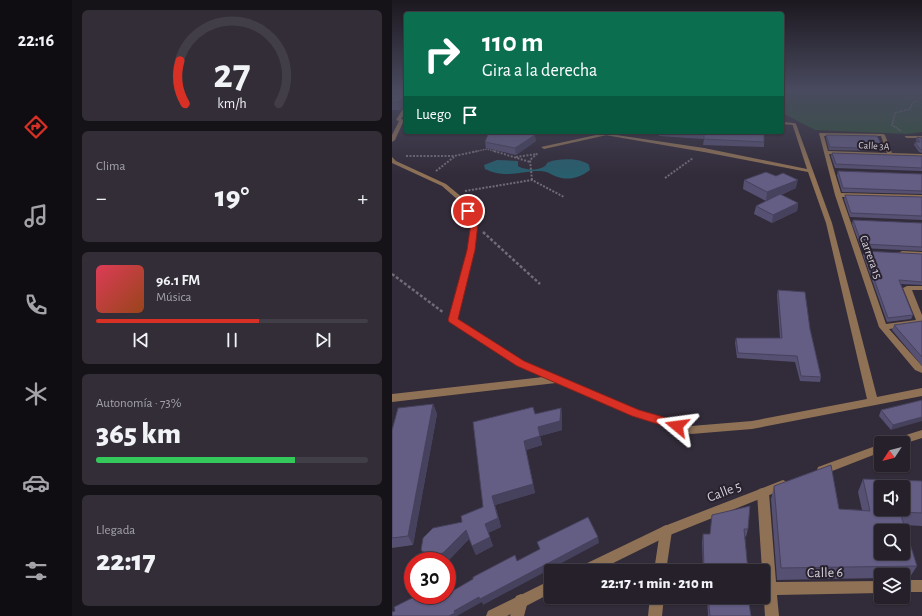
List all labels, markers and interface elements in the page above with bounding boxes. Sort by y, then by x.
icon: right [416,28,468,80]
text: 110 m [482,29,544,57]
text: 22:16 [18,32,54,50]
text: 27 [213,53,251,94]
text: Gira a la derecha [482,62,597,80]
text: km/h [217,96,247,110]
icon: arrive [459,104,481,126]
text: Luego [416,107,451,122]
icon: directions [22,113,50,141]
street label: Calle 3A [858,140,890,152]
text: Clima [96,160,126,173]
text: 19° [215,182,249,212]
text: − [96,187,107,209]
text: + [357,187,368,209]
pin [451,194,485,228]
icon: arrive [457,200,479,222]
icon: music [22,202,50,230]
street label: Carrera 15 [858,234,884,280]
text: 96.1 FM [156,273,200,288]
icon: phone [22,291,50,319]
text: Música [156,291,191,304]
icon: previous [130,329,152,351]
icon: pause [221,329,243,351]
icon: next [312,329,334,351]
icon: climate [22,380,50,408]
text: Autonomía · 73% [96,397,181,410]
position arrow [656,405,698,447]
text: 365 km [96,419,181,449]
north arrow [874,436,910,472]
map controls [874,436,910,604]
icon: car [22,469,50,497]
street label: Calle 5 [705,479,743,505]
button: sound [874,480,910,516]
text: Llegada [96,524,135,537]
button: search [874,524,910,560]
text: 22:17 [96,546,156,576]
speed limit sign: 30 [404,552,456,604]
icon: filters [22,557,50,585]
street label: Calle 6 [807,566,843,580]
button: layers [874,568,910,604]
text: 22:17 · 1 min · 210 m [601,576,713,591]

